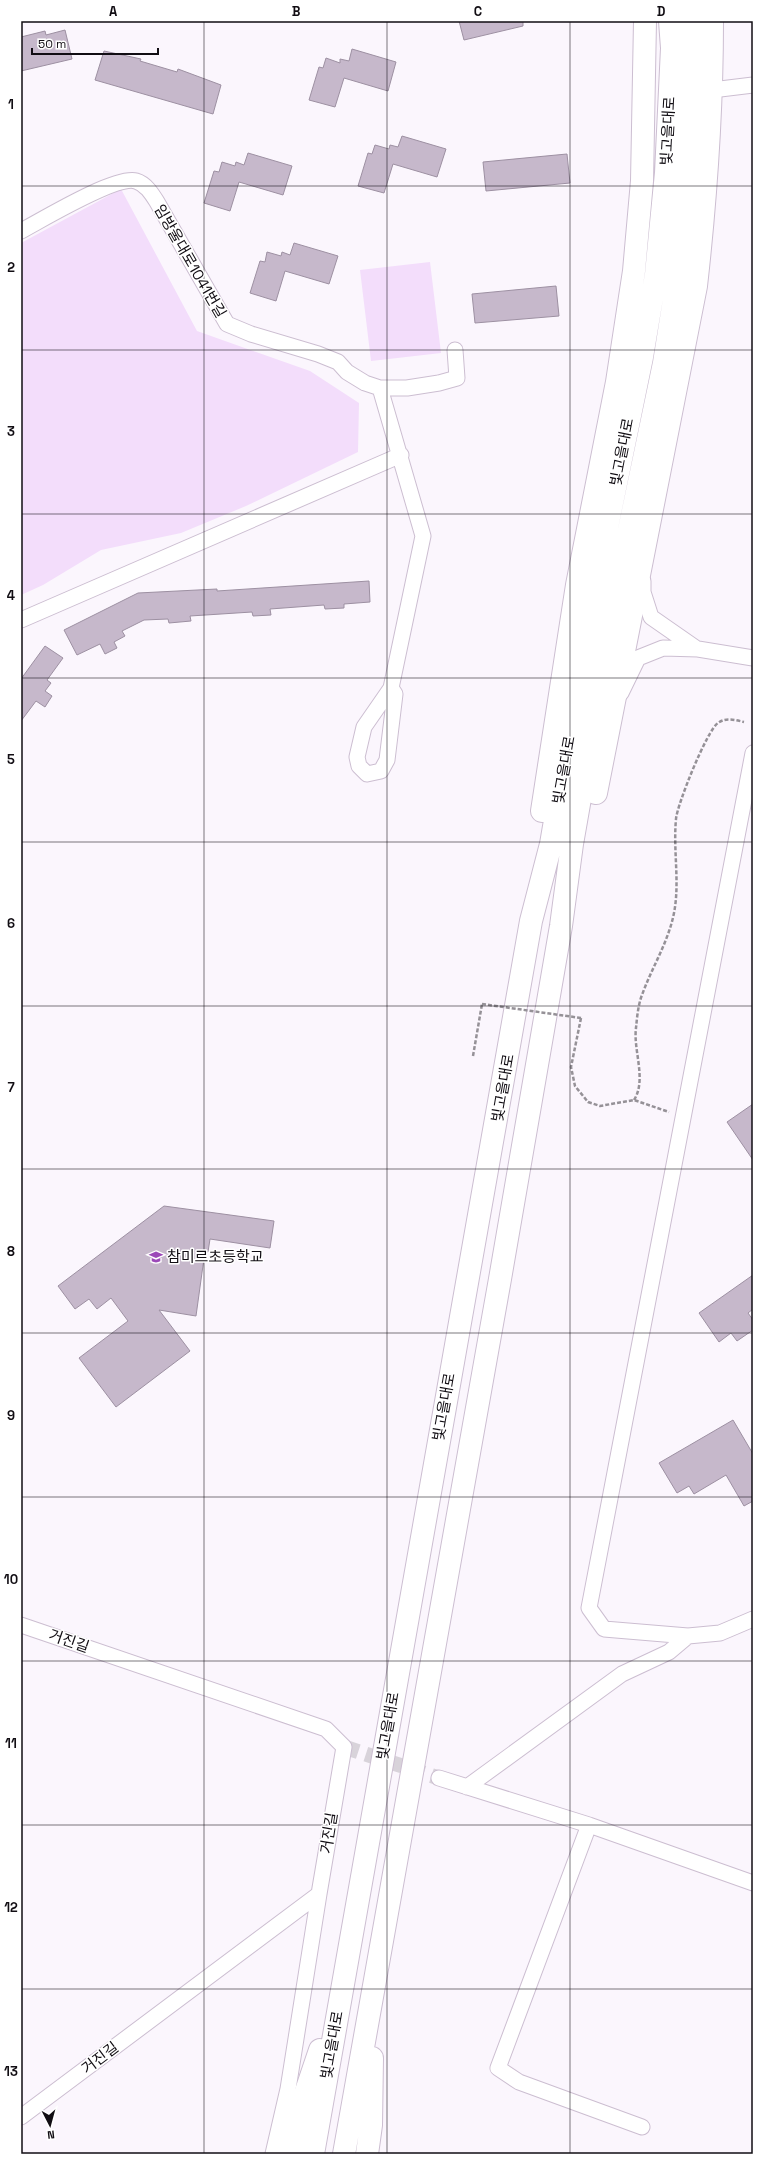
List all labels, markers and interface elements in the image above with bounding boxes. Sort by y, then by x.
text: A [109,3,118,20]
text: B [292,3,301,20]
text: C [474,3,482,20]
text: D [657,3,666,20]
scale bar [32,30,158,56]
text: 50 m [38,36,66,52]
text: 1 [8,96,14,113]
street label: 빛고을대로 [656,96,679,166]
street label: 임방울대로1041번길 [150,201,231,321]
text: 2 [7,259,15,276]
street label: 빛고을대로 [606,416,637,488]
text: 3 [7,423,15,440]
text: 4 [7,587,15,604]
street label: 빛고을대로 [548,734,579,806]
text: 5 [7,751,15,768]
text: 6 [7,915,15,932]
street label: 빛고을대로 [487,1052,518,1124]
text: 7 [7,1079,15,1096]
text: 8 [7,1243,15,1260]
place label: 참미르초등학교 [167,1247,264,1266]
school or university icon: 참미르초등학교 [148,1249,164,1265]
street label: 빛고을대로 [428,1371,459,1443]
text: 9 [7,1407,15,1424]
text: 10 [4,1571,18,1588]
street label: 거진길 [46,1625,92,1656]
street label: 빛고을대로 [372,1690,403,1762]
text: 11 [5,1735,17,1752]
street label: 거진길 [316,1811,341,1855]
text: 12 [4,1899,18,1916]
street label: 빛고을대로 [316,2009,347,2081]
street label: 거진길 [77,2038,122,2078]
text: 13 [4,2063,18,2080]
north arrow [30,2105,70,2145]
text: N [47,2128,55,2142]

